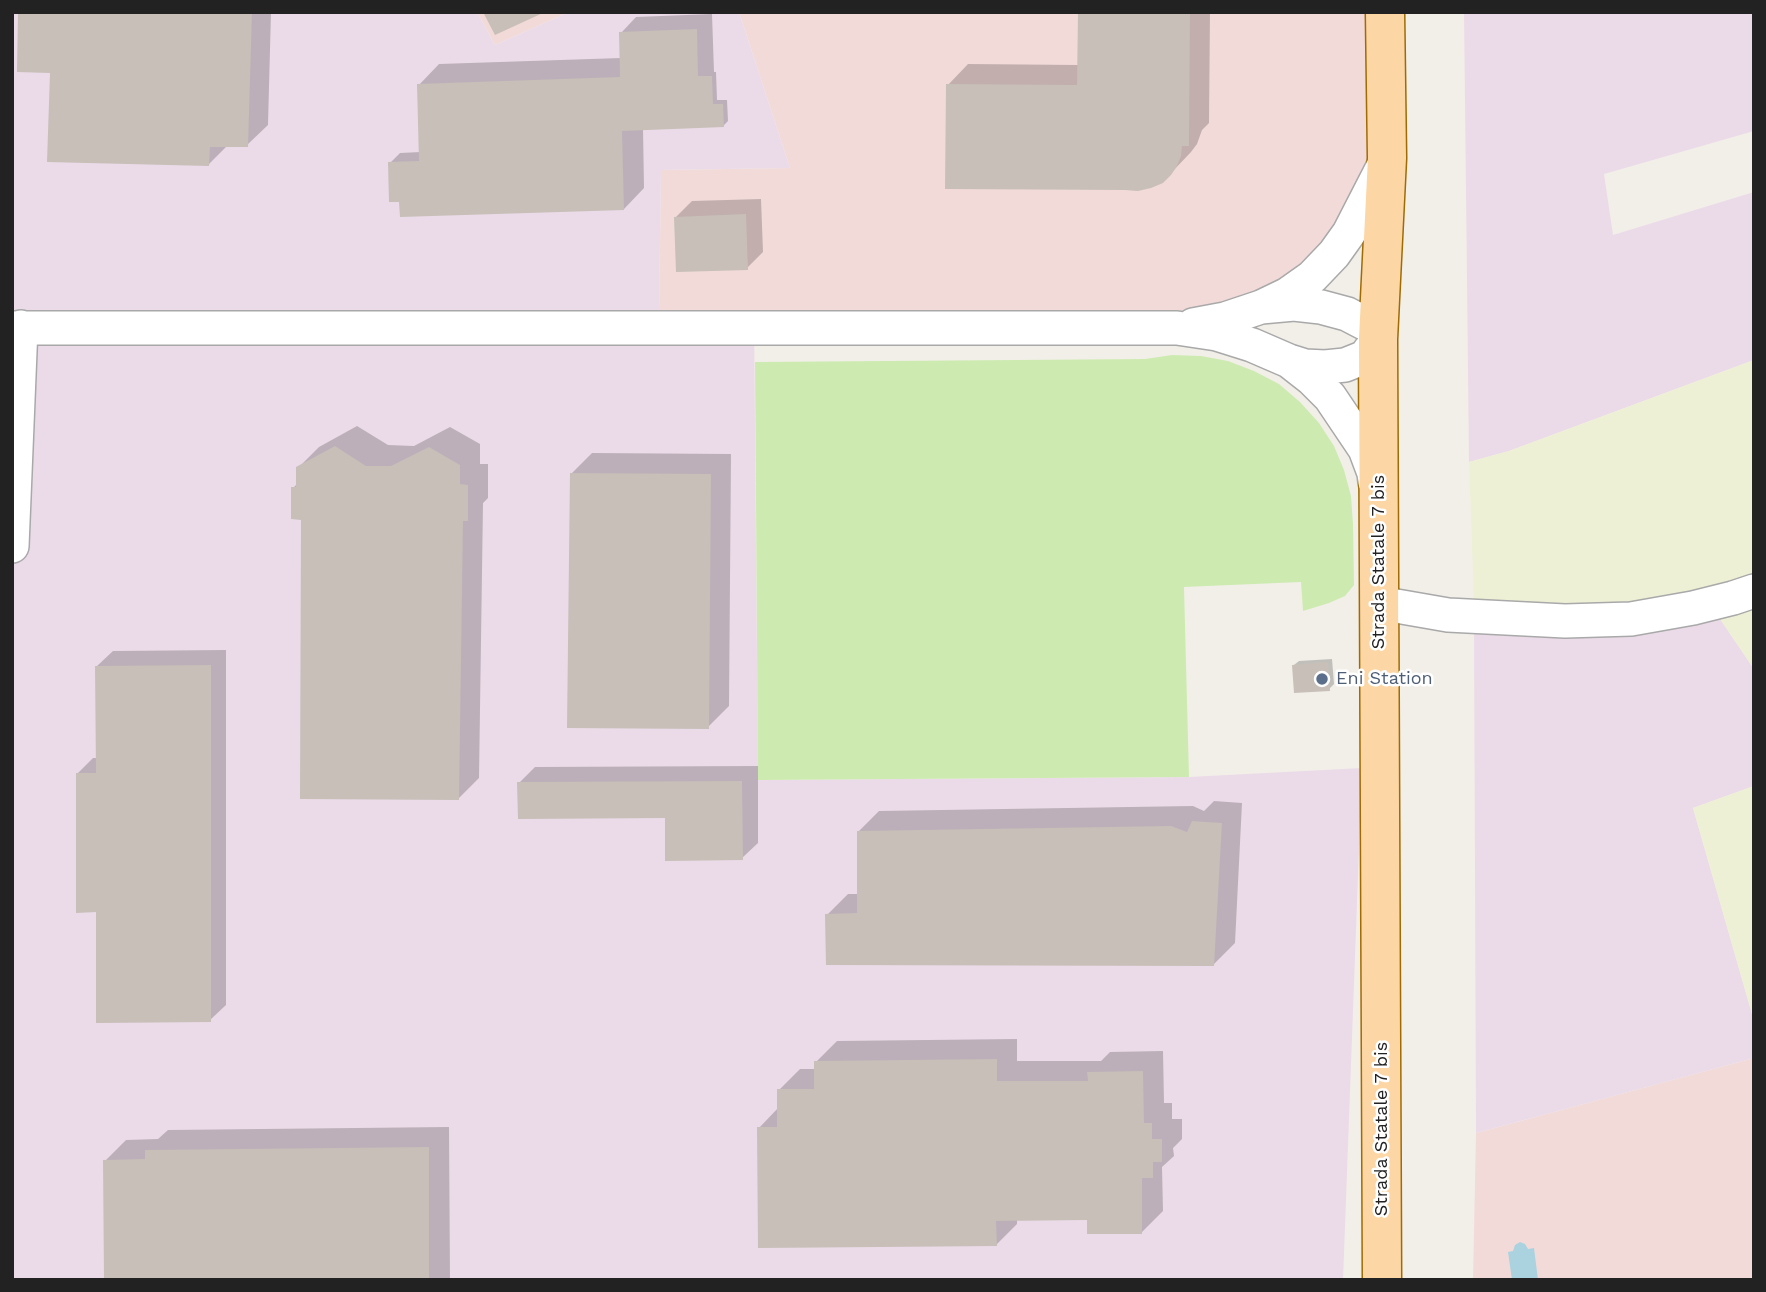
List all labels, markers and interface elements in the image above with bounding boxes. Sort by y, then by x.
street label: Strada Statale 7 bis [1368,475,1390,649]
place label: Eni Station [1336,668,1433,690]
marker: Eni Station [1314,671,1330,687]
street label: Strada Statale 7 bis [1371,1042,1393,1216]

